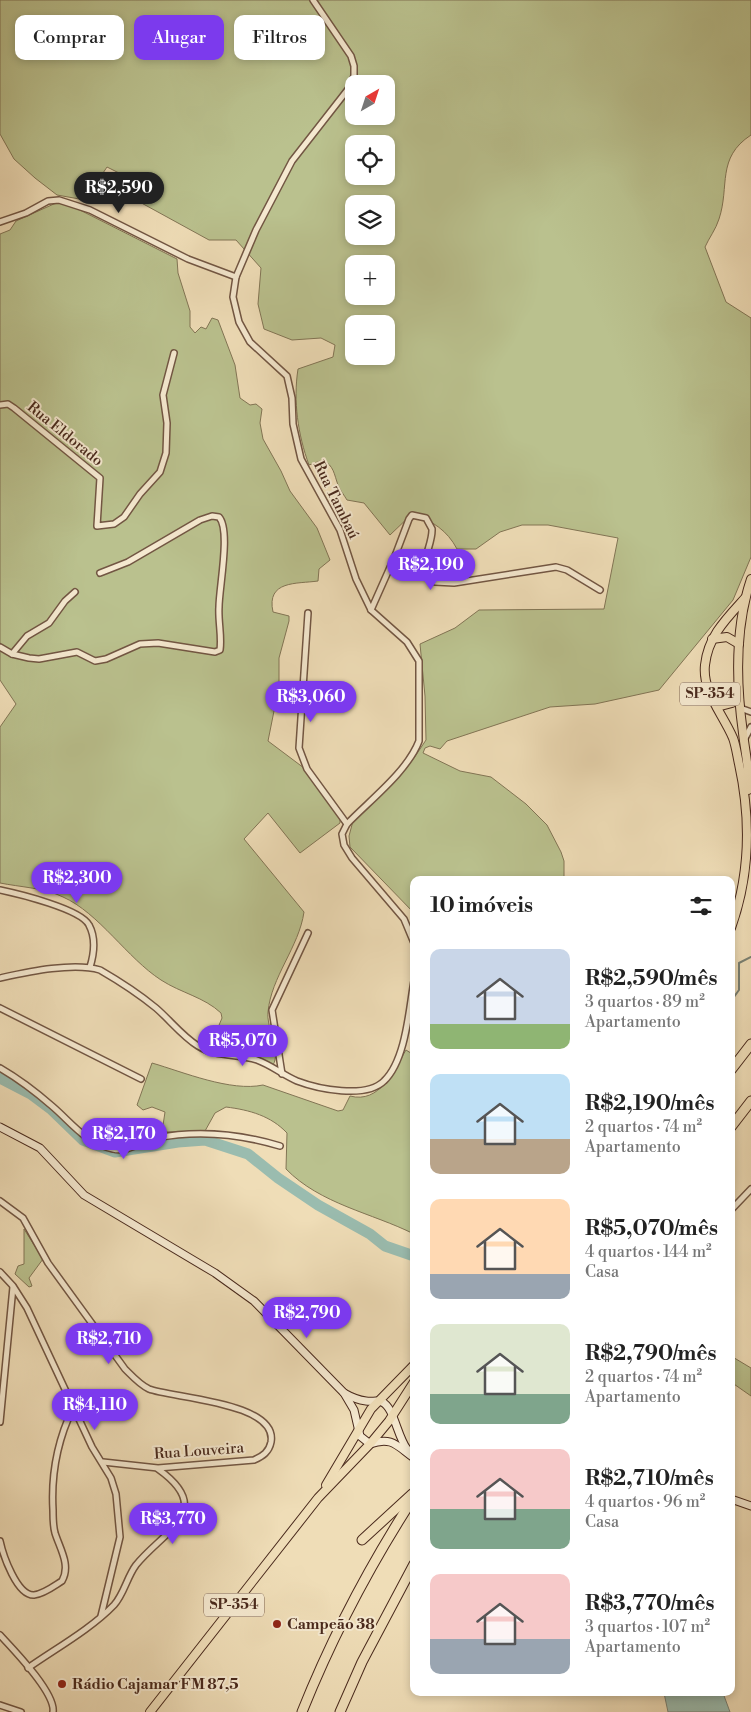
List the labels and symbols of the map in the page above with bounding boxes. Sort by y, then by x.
north arrow [345,75,395,125]
pin: R$2,590 [73,172,165,214]
street label: Rua Eldorado [23,398,107,470]
street label: Rua Tambaú [309,458,363,543]
pin: R$2,190 [385,548,477,591]
pin: R$3,060 [265,680,357,723]
road number: SP-354 [680,682,740,706]
pin: R$2,300 [31,862,123,904]
pin: R$5,070 [197,1024,289,1067]
pin: R$2,170 [78,1118,170,1160]
pin: R$2,790 [261,1296,353,1339]
pin: R$2,710 [63,1322,155,1365]
pin: R$4,110 [49,1388,141,1431]
street label: Rua Louveira [153,1438,245,1464]
pin: R$3,770 [127,1502,219,1545]
road number: SP-354 [204,1594,264,1616]
place label: Campeão 38 [287,1615,375,1634]
marker: Campeão 38 [271,1618,283,1630]
place label: Rádio Cajamar FM 87,5 [72,1675,239,1694]
marker: Rádio Cajamar FM 87,5 [56,1678,68,1690]

